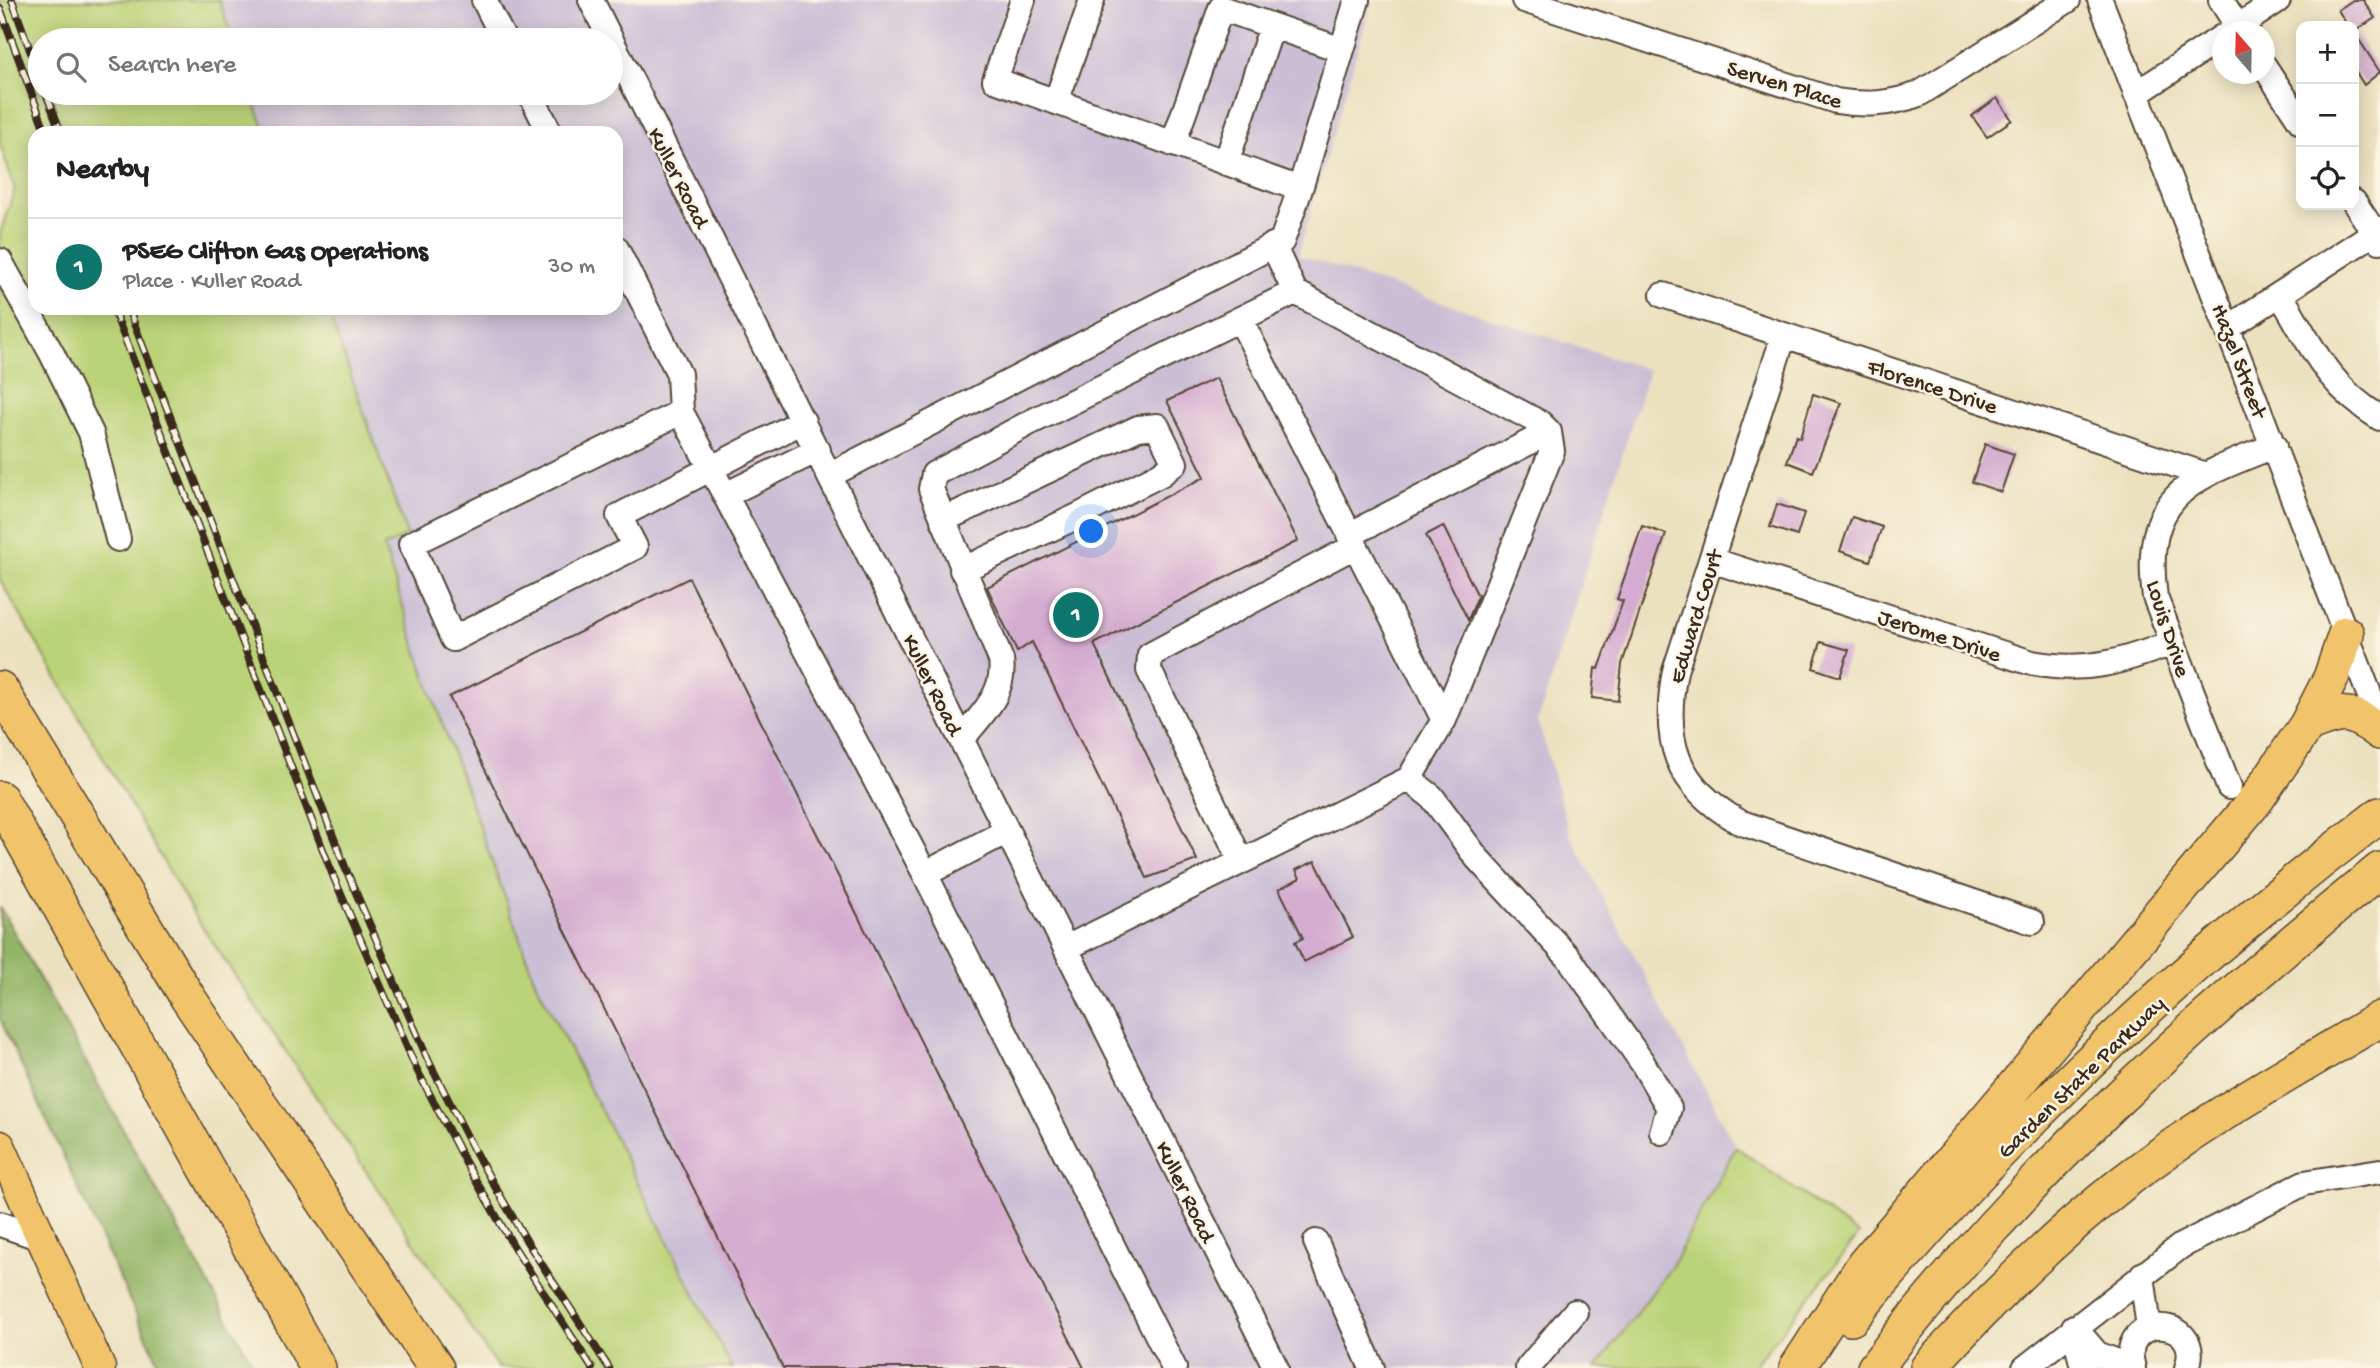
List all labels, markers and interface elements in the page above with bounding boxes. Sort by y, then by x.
north arrow [2212,21,2275,84]
map controls [2296,21,2359,210]
button: + [2296,21,2359,84]
search box [28,28,623,105]
icon: search [52,48,90,86]
text: Search here [108,51,236,82]
street label: Serven Place [1723,56,1846,117]
button: − [2296,84,2359,147]
street label: Kuller Road [640,124,714,235]
button: locate [2296,147,2359,210]
text: Nearby [56,154,149,189]
text: PSEG Clifton Gas Operations [123,238,428,269]
text: 1 [74,254,84,281]
text: 30 m [548,254,595,281]
text: Place · Kuller Road [123,269,301,296]
street label: Hazel Street [2204,301,2272,423]
street label: Florence Drive [1863,354,2001,422]
your location [1074,514,1108,548]
street label: Edward Court [1664,545,1731,687]
street label: Louis Drive [2138,577,2195,682]
pin: 1 [1053,589,1099,641]
street label: Jerome Drive [1874,605,2005,670]
street label: Kuller Road [895,630,968,742]
street label: Garden State Parkway [1993,992,2172,1165]
street label: Kuller Road [1148,1137,1221,1249]

